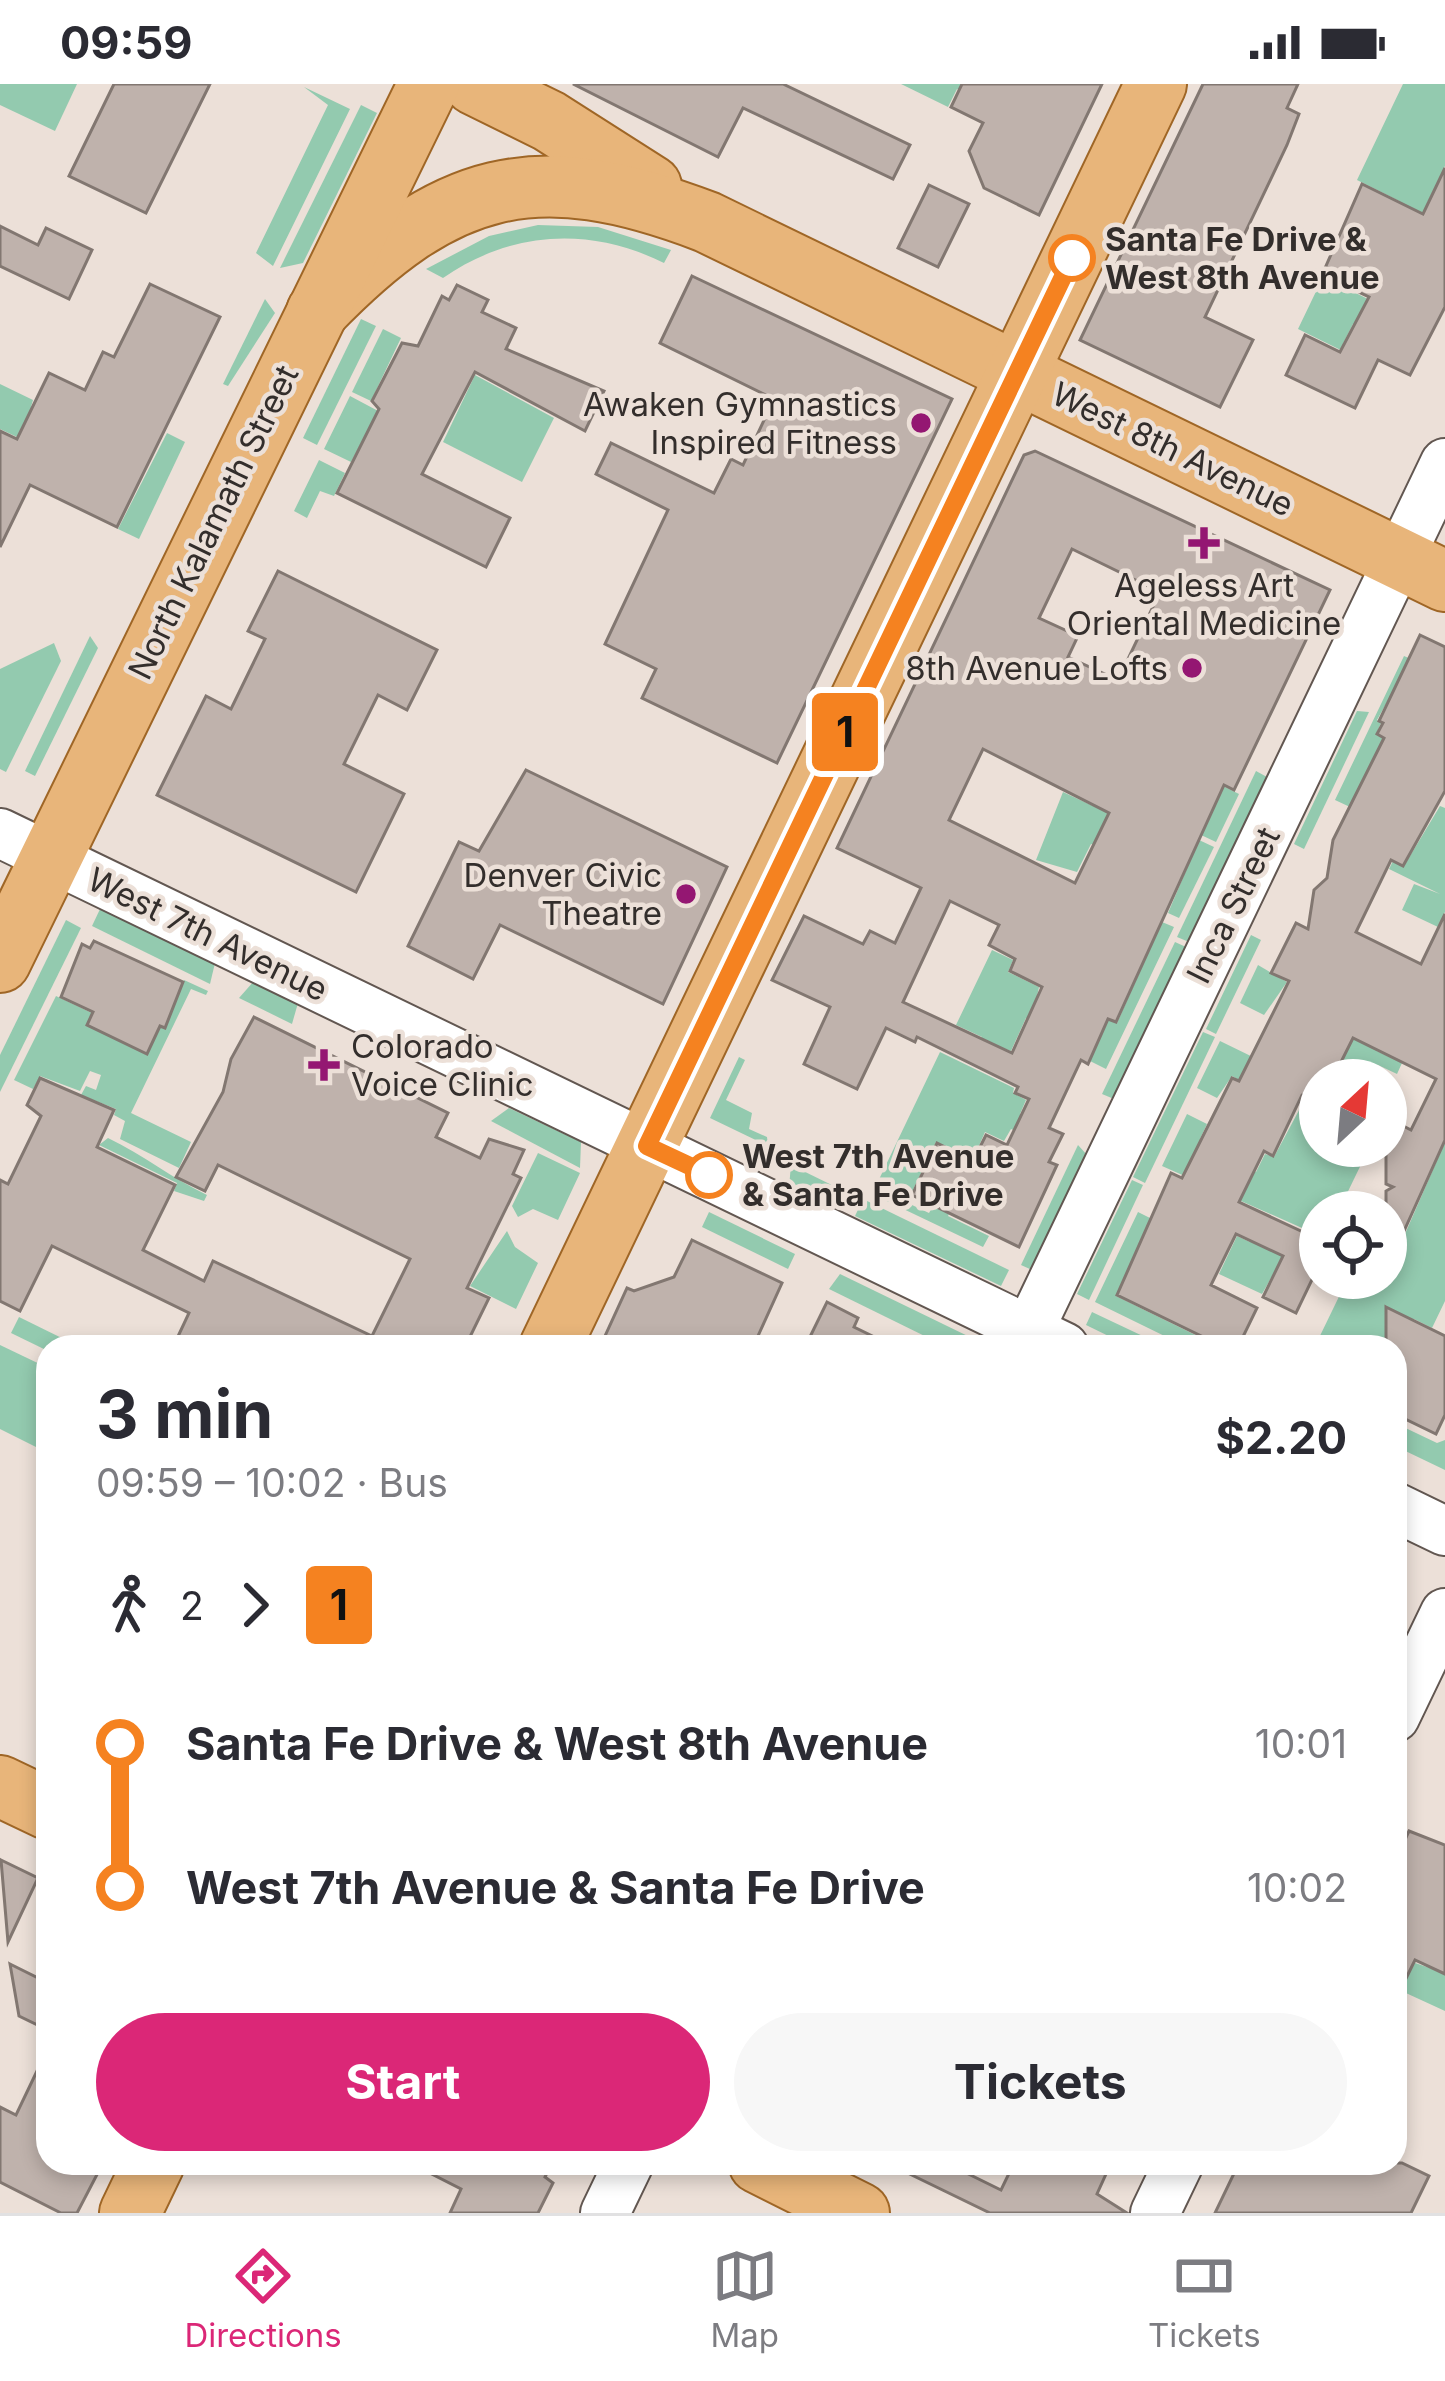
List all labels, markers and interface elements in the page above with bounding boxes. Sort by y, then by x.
text: 09:59 [60,15,193,70]
place label: Santa Fe Drive & West 8th Avenue [1105,219,1380,297]
marker: Santa Fe Drive & West 8th Avenue [1050,236,1094,280]
street label: North Kalamath Street [120,358,307,686]
street label: West 8th Avenue [1046,373,1300,525]
place label: Awaken Gymnastics Inspired Fitness [583,384,897,462]
marker: Awaken Gymnastics Inspired Fitness [908,410,934,436]
marker: Ageless Art Oriental Medicine [1188,527,1220,559]
place label: Ageless Art Oriental Medicine [1067,565,1341,643]
place label: 8th Avenue Lofts [905,648,1168,688]
marker: 8th Avenue Lofts [1179,655,1205,681]
line badge: 1 [806,693,884,771]
text: 1 [836,706,854,757]
street label: Inca Street [1178,820,1288,989]
place label: Denver Civic Theatre [464,855,662,933]
street label: West 7th Avenue [82,859,334,1009]
marker: Denver Civic Theatre [673,881,699,907]
place label: Colorado Voice Clinic [351,1026,534,1104]
marker: Colorado Voice Clinic [308,1049,340,1081]
north arrow [1299,1059,1407,1167]
map controls [1299,1059,1407,1299]
place label: West 7th Avenue & Santa Fe Drive [742,1136,1014,1214]
marker: West 7th Avenue & Santa Fe Drive [687,1153,731,1197]
button: locate [1299,1191,1407,1299]
text: 3 min [96,1374,273,1454]
text: $2.20 [1215,1410,1347,1465]
text: 09:59 – 10:02 · Bus [96,1459,448,1506]
icon: walk [96,1572,162,1638]
icon: forward [222,1572,288,1638]
text: 1 [330,1579,348,1630]
text: 2 [180,1582,204,1629]
text: Santa Fe Drive & West 8th Avenue [186,1716,928,1771]
text: 10:01 [1255,1720,1347,1767]
text: West 7th Avenue & Santa Fe Drive [186,1860,925,1915]
text: 10:02 [1247,1864,1347,1911]
button: Start [96,2013,710,2151]
button: Tickets [734,2013,1347,2151]
tab: Directions [184,2243,342,2355]
tab: Map [711,2243,779,2355]
tab: Tickets [1148,2243,1261,2355]

